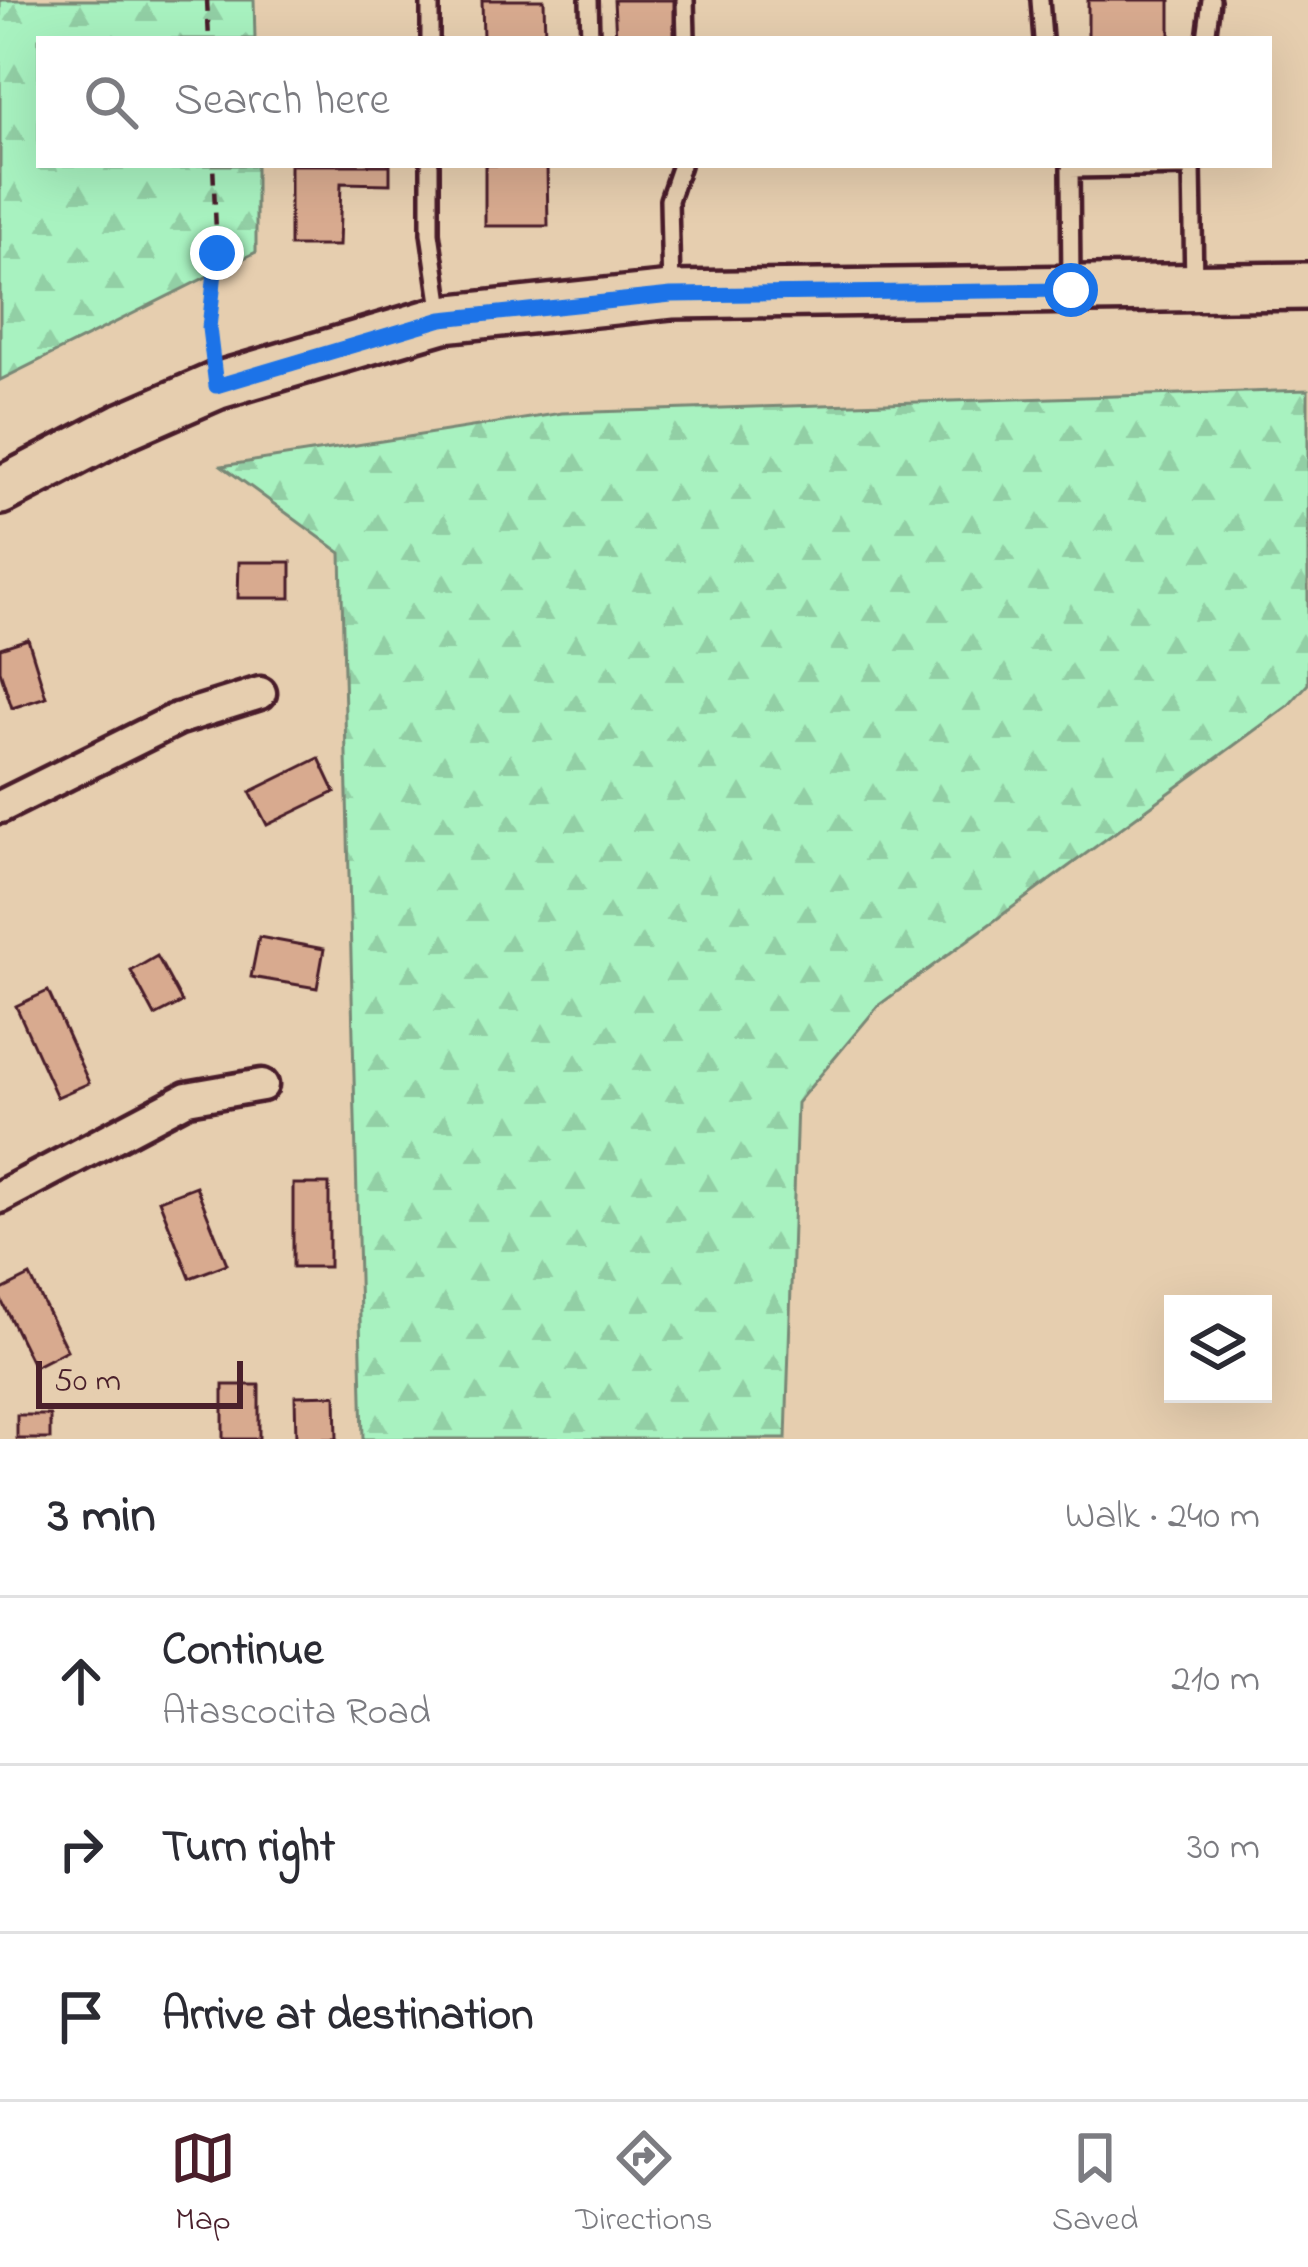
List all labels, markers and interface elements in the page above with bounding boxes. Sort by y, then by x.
search box [36,36,1272,168]
icon: search [78,69,144,135]
text: Search here [174,69,390,135]
route end [190,226,244,280]
route start [1044,263,1098,317]
map controls [1164,1295,1272,1403]
button: layers [1164,1295,1272,1403]
scale bar [36,1355,243,1408]
text: 50 m [54,1358,121,1406]
text: 3 min [48,1480,156,1555]
text: Walk · 240 m [1065,1489,1260,1546]
text: Continue [162,1619,323,1685]
icon: ahead [48,1648,114,1714]
text: 210 m [1171,1652,1260,1709]
text: Atascocita Road [162,1685,431,1742]
icon: right [48,1816,114,1882]
text: Turn right [162,1816,335,1882]
text: 30 m [1187,1820,1260,1877]
icon: arrive [48,1984,114,2050]
text: Arrive at destination [162,1984,533,2050]
tab: Map [170,2125,236,2245]
tab: Directions [575,2125,713,2245]
tab: Saved [1052,2125,1138,2245]

